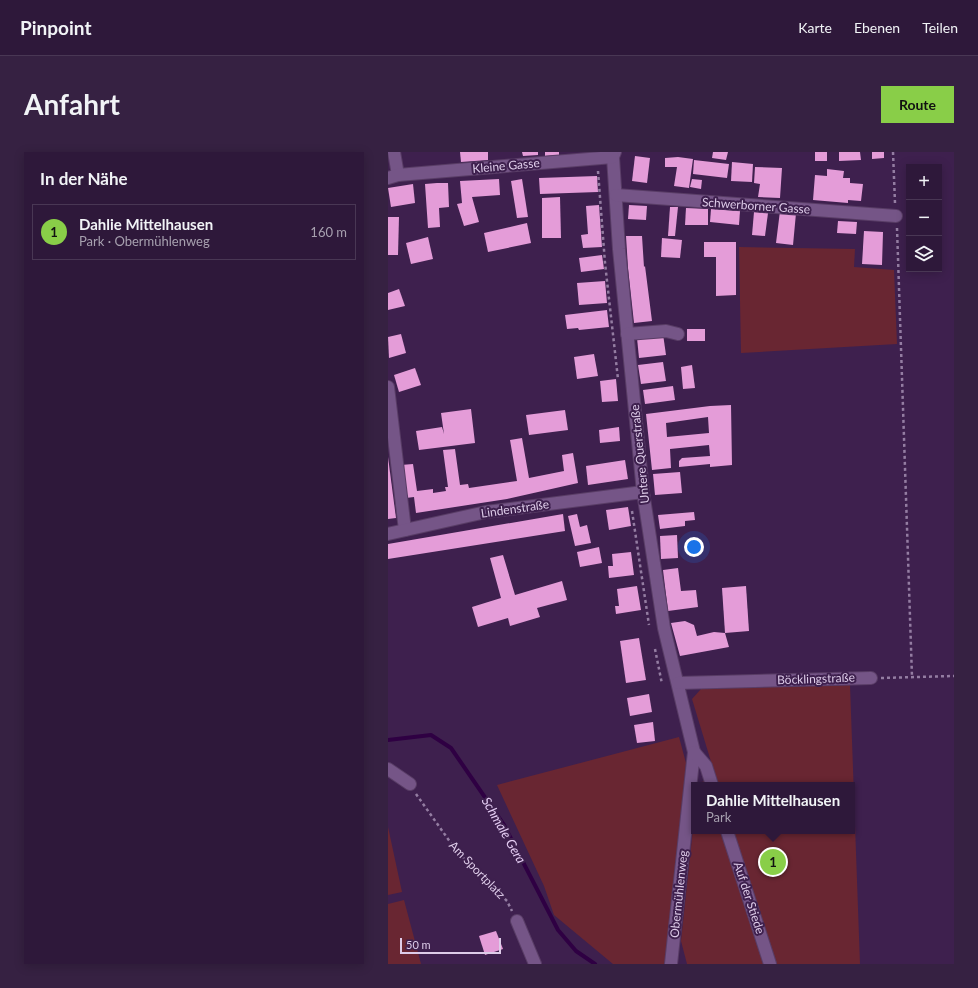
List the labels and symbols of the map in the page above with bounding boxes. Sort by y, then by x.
street label: Kleine Gasse [472,155,540,176]
street label: Schwerborner Gasse [701,194,811,217]
street label: Untere Querstraße [627,404,652,504]
street label: Lindenstraße [480,496,550,521]
your location [684,537,704,557]
street label: Böcklingstraße [777,670,855,687]
water label: Schmale Gera [479,794,530,866]
street label: Am Sportplatz [446,838,509,902]
pin: 1 [760,847,786,877]
street label: Obermühlenweg [666,849,691,938]
street label: Auf der Stiede [731,860,768,936]
scale bar [400,936,501,955]

